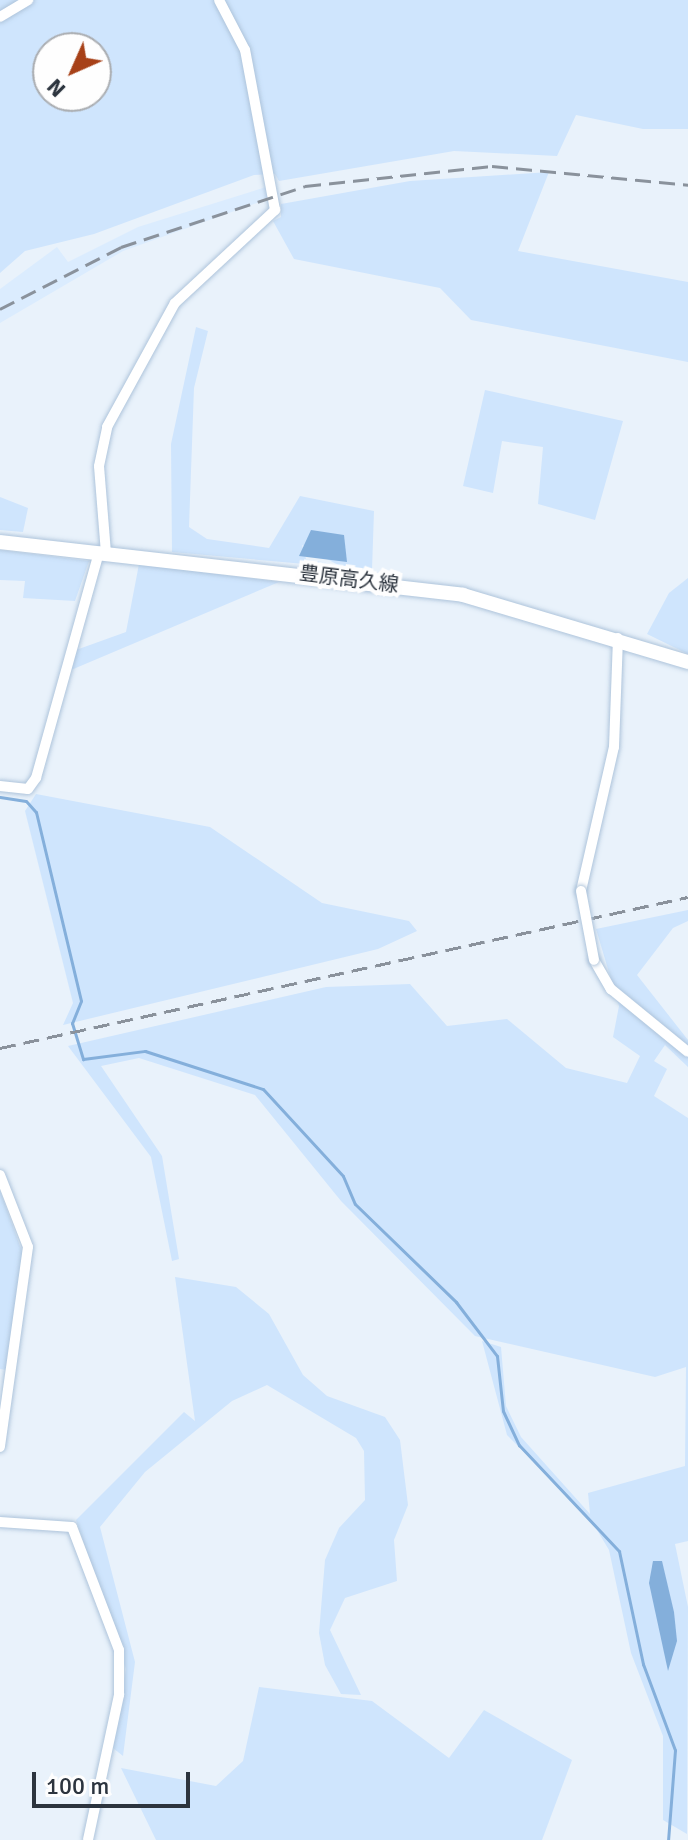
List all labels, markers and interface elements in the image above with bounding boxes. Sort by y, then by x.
north arrow [32,32,112,112]
text: N [41,73,71,103]
street label: 豊原高久線 [298,561,400,597]
scale bar [36,1756,194,1806]
text: 100 m [46,1771,109,1801]

